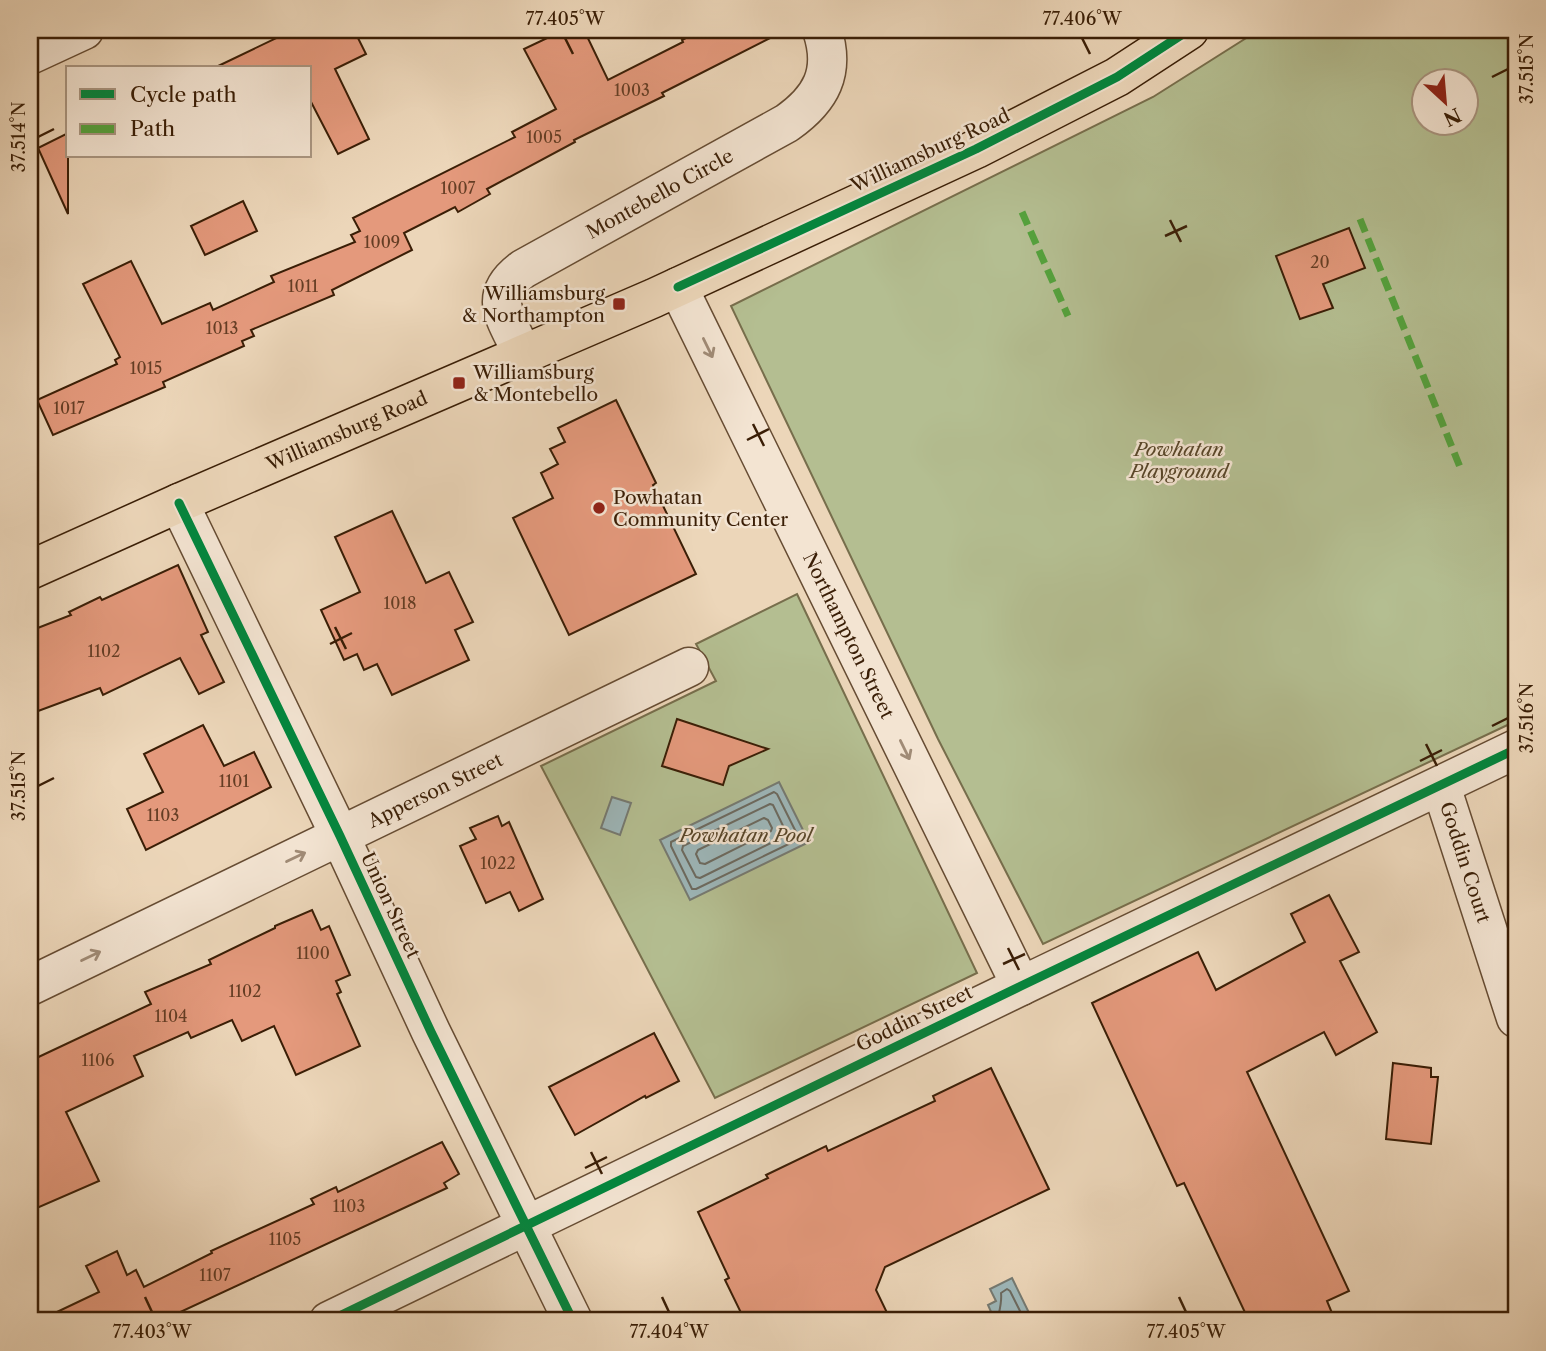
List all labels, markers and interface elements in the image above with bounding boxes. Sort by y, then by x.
text: 77.405°W [526,8,606,30]
text: 77.406°W [1042,8,1123,30]
text: 37.515°N [1516,34,1538,104]
legend [66,66,312,158]
north arrow [1410,66,1480,136]
house number: 1003 [614,80,650,100]
text: Cycle path [130,82,237,107]
text: 37.514°N [8,101,30,172]
street label: Williamsburg Road [846,103,1014,198]
text: N [1440,103,1465,131]
text: Path [130,116,175,141]
house number: 1005 [526,127,562,147]
street label: Montebello Circle [582,144,737,244]
house number: 1007 [441,178,476,198]
house number: 1009 [364,232,400,252]
house number: 20 [1310,252,1330,272]
house number: 1011 [288,276,318,296]
place label: Williamsburg & Northampton [461,282,606,327]
marker: Williamsburg & Northampton [611,296,627,312]
house number: 1013 [206,318,238,338]
one-way arrow [702,337,716,358]
house number: 1015 [130,358,162,378]
place label: Williamsburg & Montebello [472,361,598,406]
marker: Williamsburg & Montebello [451,375,467,391]
street label: Williamsburg Road [262,386,431,476]
house number: 1017 [53,398,85,418]
park label: Powhatan Playground [1128,438,1230,483]
place label: Powhatan Community Center [613,486,788,531]
marker: Powhatan Community Center [591,500,607,516]
street label: Northampton Street [798,549,899,723]
house number: 1018 [383,593,417,613]
house number: 1102 [88,641,120,661]
text: 37.516°N [1516,682,1538,753]
one-way arrow [899,739,913,760]
street label: Apperson Street [363,748,507,833]
text: 37.515°N [8,751,30,821]
house number: 1101 [219,771,249,791]
street label: Goddin Court [1435,799,1495,926]
house number: 1103 [147,805,179,825]
park label: Powhatan Pool [677,824,814,847]
one-way arrow [285,849,306,863]
street label: Union Street [356,849,425,962]
house number: 1022 [480,853,516,873]
house number: 1100 [296,943,330,963]
one-way arrow [80,949,101,962]
street label: Goddin Street [852,980,976,1057]
house number: 1102 [229,981,261,1001]
house number: 1104 [155,1006,187,1026]
house number: 1106 [82,1050,114,1070]
house number: 1103 [333,1196,365,1216]
house number: 1105 [269,1229,301,1249]
house number: 1107 [199,1265,231,1285]
text: 77.403°W [113,1321,193,1343]
text: 77.404°W [629,1321,710,1343]
text: 77.405°W [1147,1321,1227,1343]

